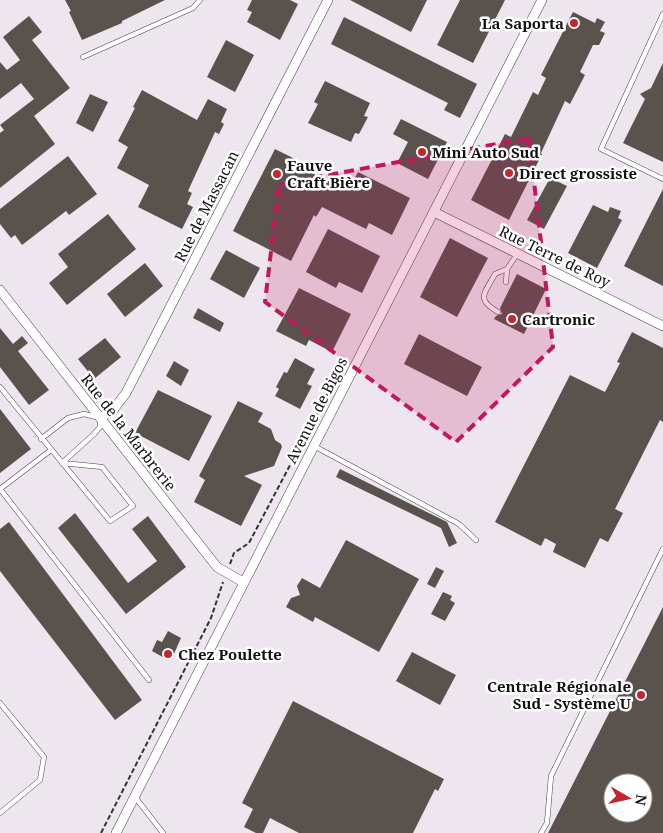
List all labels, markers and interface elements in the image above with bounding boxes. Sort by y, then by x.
place label: La Saporta [482,13,564,33]
marker: La Saporta [568,17,580,29]
place label: Mini Auto Sud [432,142,540,162]
marker: Mini Auto Sud [416,146,428,158]
street label: Rue de Massacan [169,147,243,265]
place label: Fauve Craft Bière [287,155,370,192]
place label: Direct grossiste [519,163,637,183]
marker: Direct grossiste [503,167,515,179]
marker: Fauve Craft Bière [271,168,283,180]
street label: Rue Terre de Roy [496,220,615,292]
place label: Cartronic [522,309,595,329]
marker: Cartronic [506,313,518,325]
street label: Avenue de Bigos [281,353,352,467]
street label: Rue de la Marbrerie [77,369,181,495]
place label: Chez Poulette [178,644,282,664]
marker: Chez Poulette [162,648,174,660]
place label: Centrale Régionale Sud - Système U [487,676,631,713]
marker: Centrale Régionale Sud - Système U [635,689,647,701]
north arrow [603,773,653,823]
text: N [631,793,652,807]

